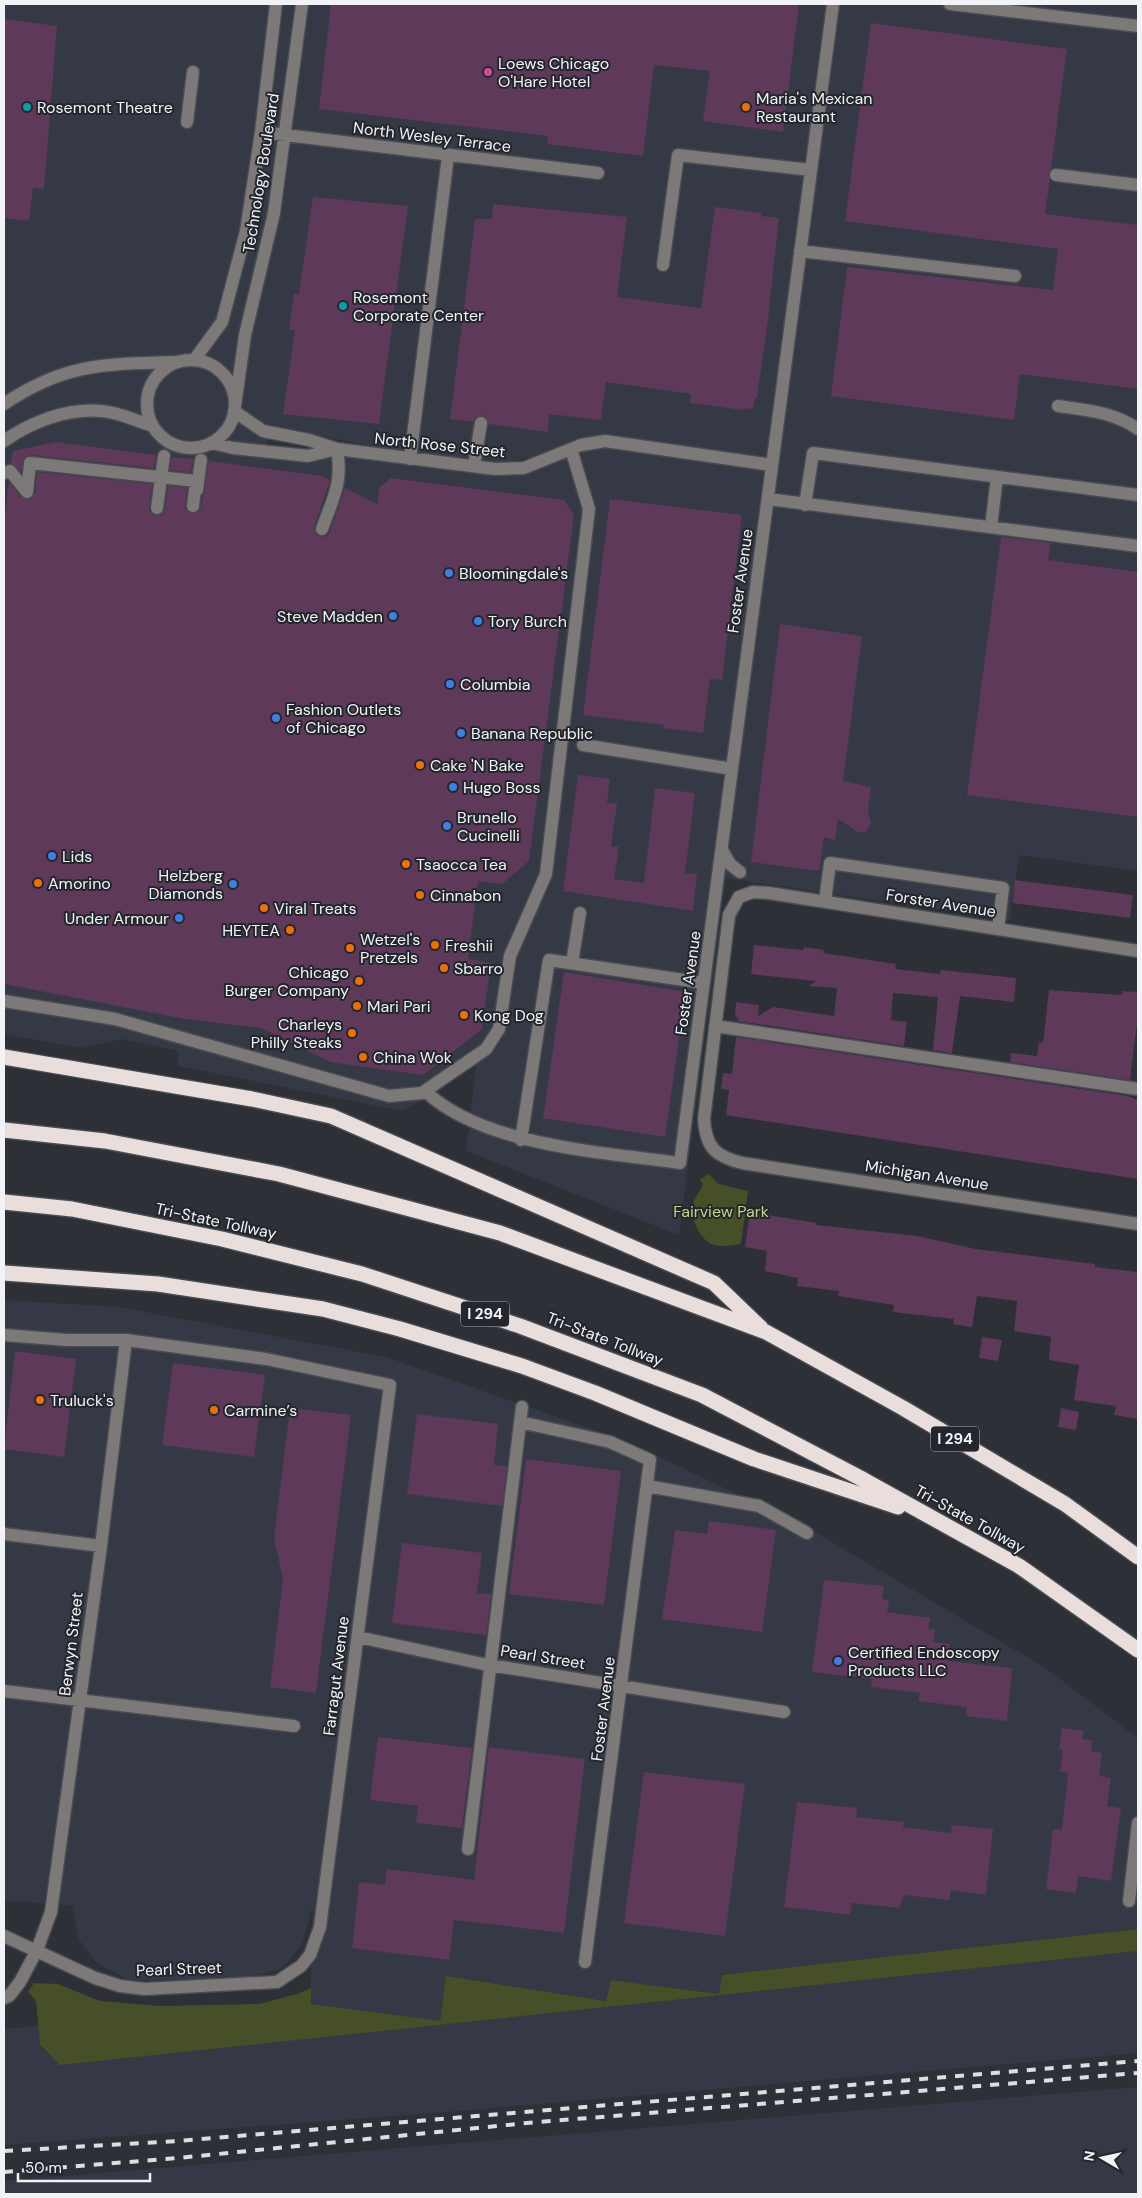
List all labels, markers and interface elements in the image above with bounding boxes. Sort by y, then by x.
place label: Loews Chicago O'Hare Hotel [498,53,609,92]
marker: Loews Chicago O'Hare Hotel [482,66,494,78]
place label: Maria's Mexican Restaurant [756,88,872,127]
street label: Technology Boulevard [238,92,284,254]
place label: Rosemont Theatre [37,97,173,118]
marker: Rosemont Theatre [21,101,33,113]
marker: Maria's Mexican Restaurant [740,101,752,113]
street label: North Wesley Terrace [352,117,512,157]
place label: Rosemont Corporate Center [353,287,484,326]
marker: Rosemont Corporate Center [337,300,349,312]
street label: North Rose Street [374,428,506,462]
street label: Foster Avenue [722,528,758,634]
place label: Bloomingdale's [459,563,568,584]
marker: Bloomingdale's [443,567,455,579]
place label: Steve Madden [277,606,383,627]
marker: Steve Madden [387,610,399,622]
place label: Tory Burch [488,611,567,632]
marker: Tory Burch [472,615,484,627]
place label: Columbia [460,674,531,695]
marker: Columbia [444,678,456,690]
place label: Fashion Outlets of Chicago [286,699,401,738]
marker: Fashion Outlets of Chicago [270,712,282,724]
place label: Banana Republic [471,723,593,744]
marker: Banana Republic [455,727,467,739]
place label: Cake 'N Bake [430,755,524,776]
marker: Cake 'N Bake [414,759,426,771]
place label: Hugo Boss [463,777,541,798]
marker: Hugo Boss [447,781,459,793]
place label: Brunello Cucinelli [457,807,520,846]
marker: Brunello Cucinelli [441,820,453,832]
place label: Lids [62,846,92,867]
marker: Lids [46,850,58,862]
place label: Tsaocca Tea [416,854,507,875]
marker: Tsaocca Tea [400,858,412,870]
place label: Helzberg Diamonds [148,865,223,904]
place label: Amorino [48,873,111,894]
marker: Amorino [32,877,44,889]
marker: Helzberg Diamonds [227,878,239,890]
street label: Forster Avenue [885,884,997,922]
place label: Cinnabon [430,885,501,906]
marker: Cinnabon [414,889,426,901]
place label: Viral Treats [274,898,357,919]
marker: Viral Treats [258,902,270,914]
place label: Under Armour [65,908,169,929]
marker: Under Armour [173,912,185,924]
place label: HEYTEA [222,920,280,941]
marker: HEYTEA [284,924,296,936]
place label: Wetzel's Pretzels [360,929,420,968]
street label: Foster Avenue [670,930,706,1036]
place label: Freshii [445,935,493,956]
marker: Freshii [429,939,441,951]
marker: Wetzel's Pretzels [344,942,356,954]
place label: Sbarro [454,958,503,979]
place label: Chicago Burger Company [225,962,349,1001]
marker: Sbarro [438,962,450,974]
marker: Chicago Burger Company [353,975,365,987]
place label: Mari Pari [367,996,431,1017]
marker: Mari Pari [351,1000,363,1012]
place label: Kong Dog [474,1005,544,1026]
marker: Kong Dog [458,1009,470,1021]
place label: Charleys Philly Steaks [251,1014,342,1053]
marker: Charleys Philly Steaks [346,1027,358,1039]
place label: China Wok [373,1047,452,1068]
marker: China Wok [357,1051,369,1063]
street label: Michigan Avenue [864,1155,990,1195]
street label: Tri-State Tollway [153,1198,279,1244]
park label: Fairview Park [673,1201,769,1222]
road number: I 294 [461,1302,509,1326]
street label: Tri-State Tollway [544,1307,666,1371]
place label: Truluck's [50,1390,114,1411]
marker: Truluck's [34,1394,46,1406]
place label: Carmine’s [224,1400,297,1421]
marker: Carmine’s [208,1404,220,1416]
road number: I 294 [931,1426,979,1452]
street label: Tri-State Tollway [911,1480,1029,1558]
street label: Berwyn Street [54,1591,88,1697]
street label: Farragut Avenue [318,1615,354,1737]
street label: Pearl Street [499,1640,587,1674]
place label: Certified Endoscopy Products LLC [848,1642,1000,1681]
marker: Certified Endoscopy Products LLC [832,1655,844,1667]
street label: Foster Avenue [586,1656,620,1762]
street label: Pearl Street [136,1957,222,1981]
north arrow [1077,2133,1127,2183]
scale bar [18,2150,150,2182]
text: N [1079,2150,1099,2162]
text: 50 m [25,2158,62,2178]

